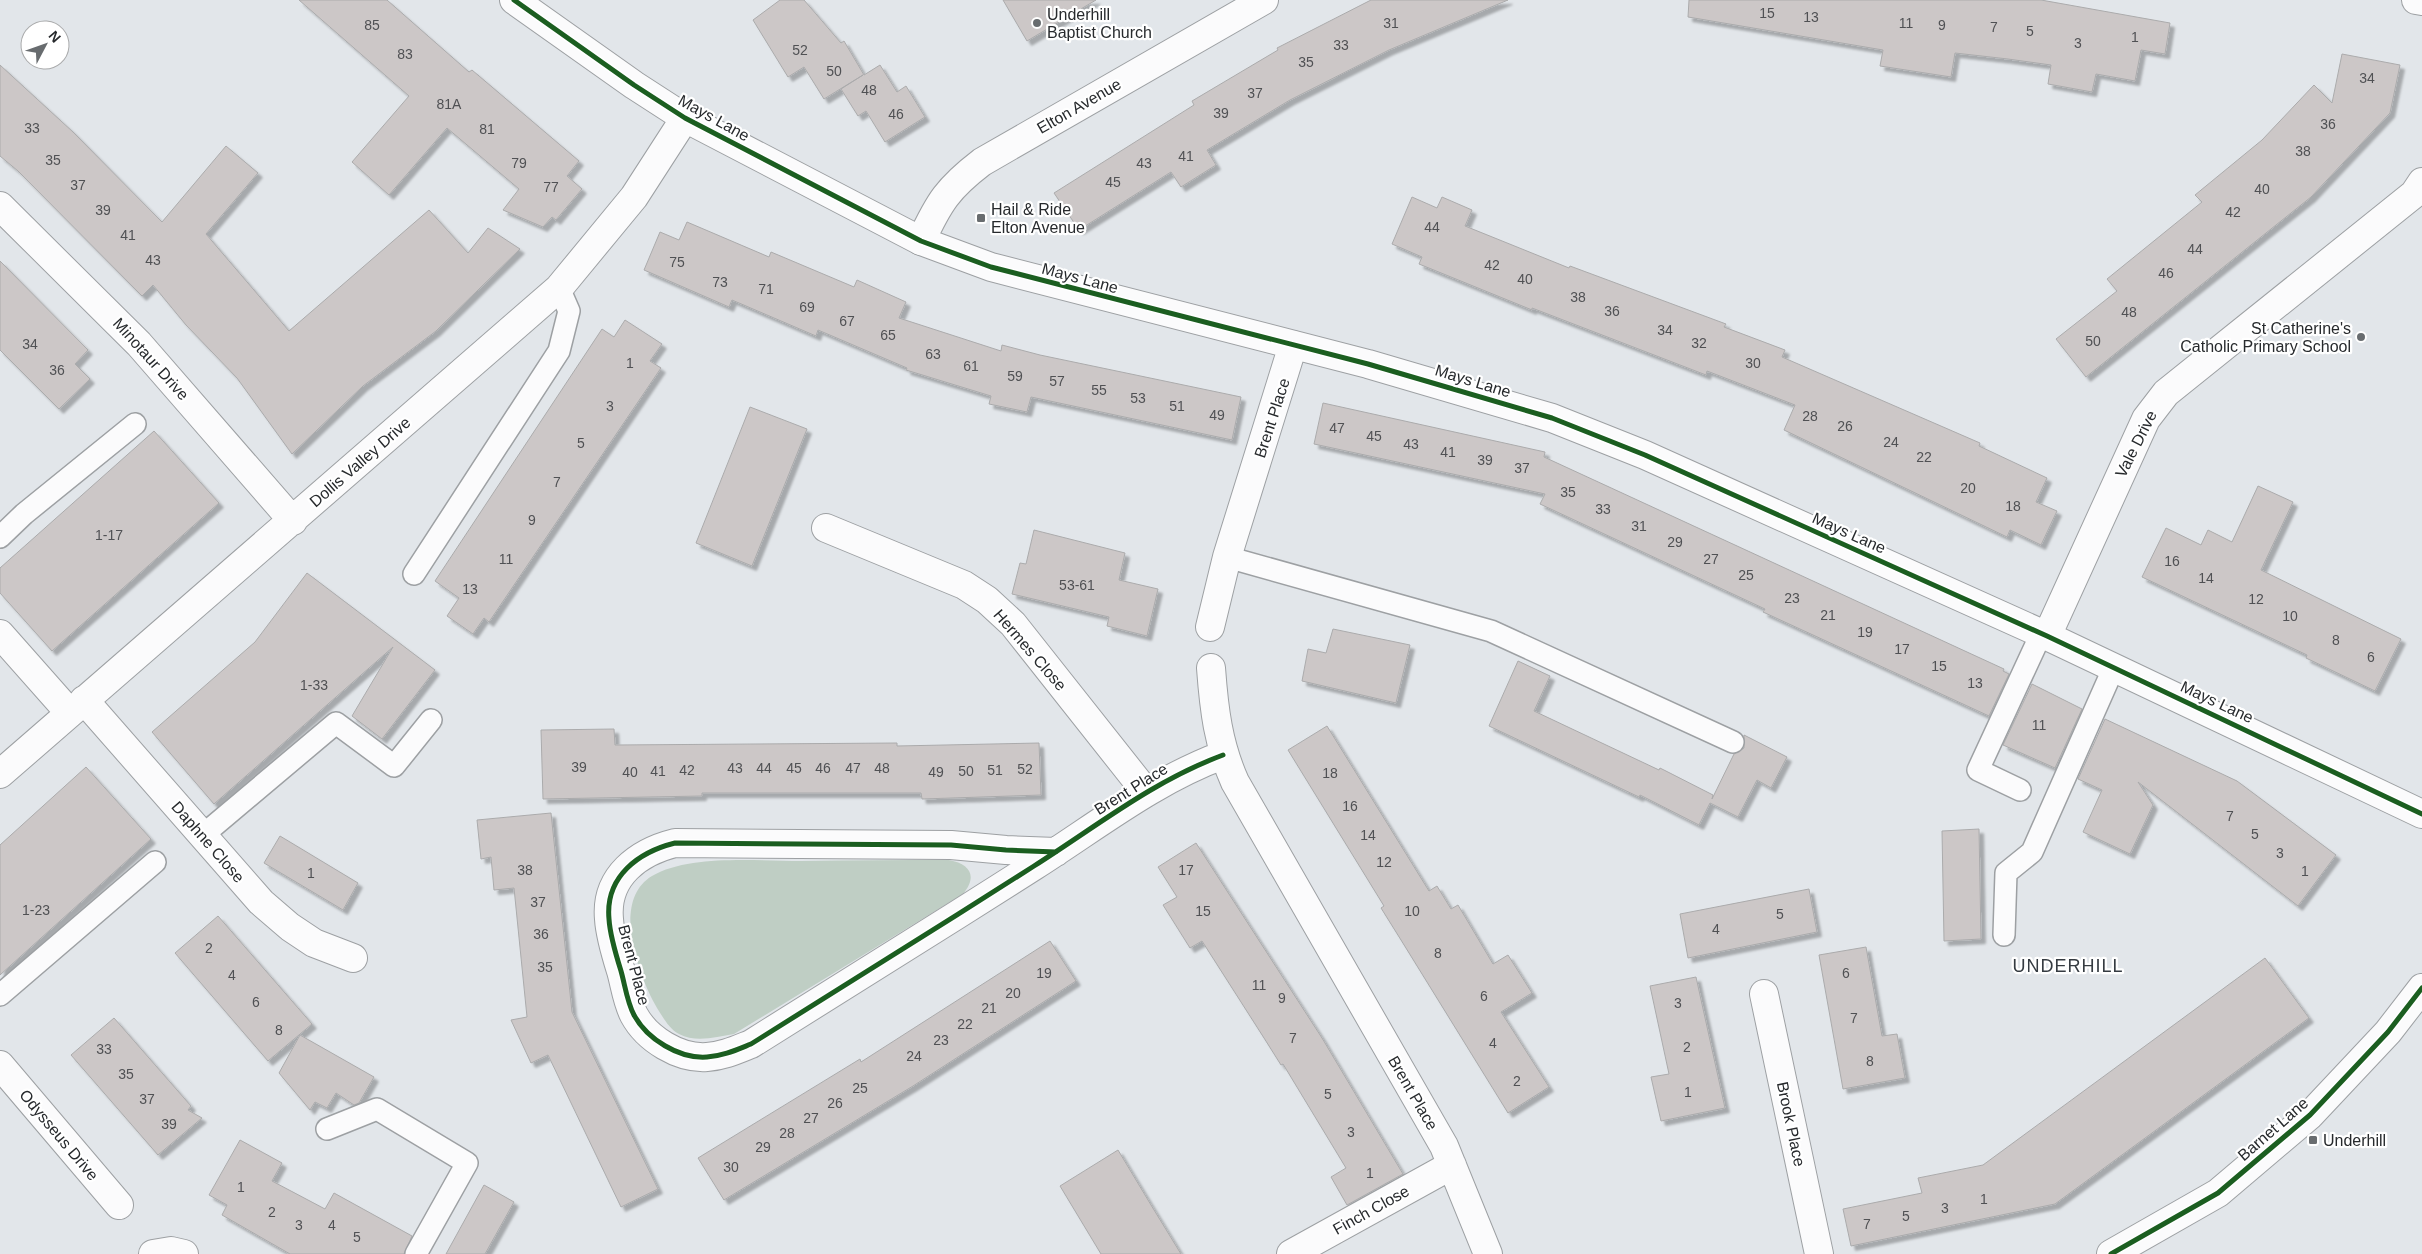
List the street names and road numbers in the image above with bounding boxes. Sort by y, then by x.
street label: Elton Avenue [1034,75,1124,137]
street label: Mays Lane [676,92,752,144]
street label: Mays Lane [1040,260,1120,296]
street label: Minotaur Drive [110,315,192,403]
street label: Mays Lane [1433,361,1513,401]
street label: Brent Place [1251,376,1293,460]
street label: Vale Drive [2112,408,2160,480]
street label: Dollis Valley Drive [306,414,414,510]
street label: Mays Lane [1810,509,1888,557]
street label: Hermes Close [990,606,1070,694]
street label: Mays Lane [2178,678,2256,726]
street label: Brent Place [1091,760,1171,818]
street label: Daphne Close [168,798,248,886]
street label: Brent Place [615,923,653,1007]
street label: Brent Place [1385,1053,1441,1133]
street label: Brook Place [1774,1080,1808,1168]
street label: Odysseus Drive [16,1086,102,1184]
street label: Barnet Lane [2235,1094,2312,1164]
street label: Finch Close [1330,1182,1412,1238]

